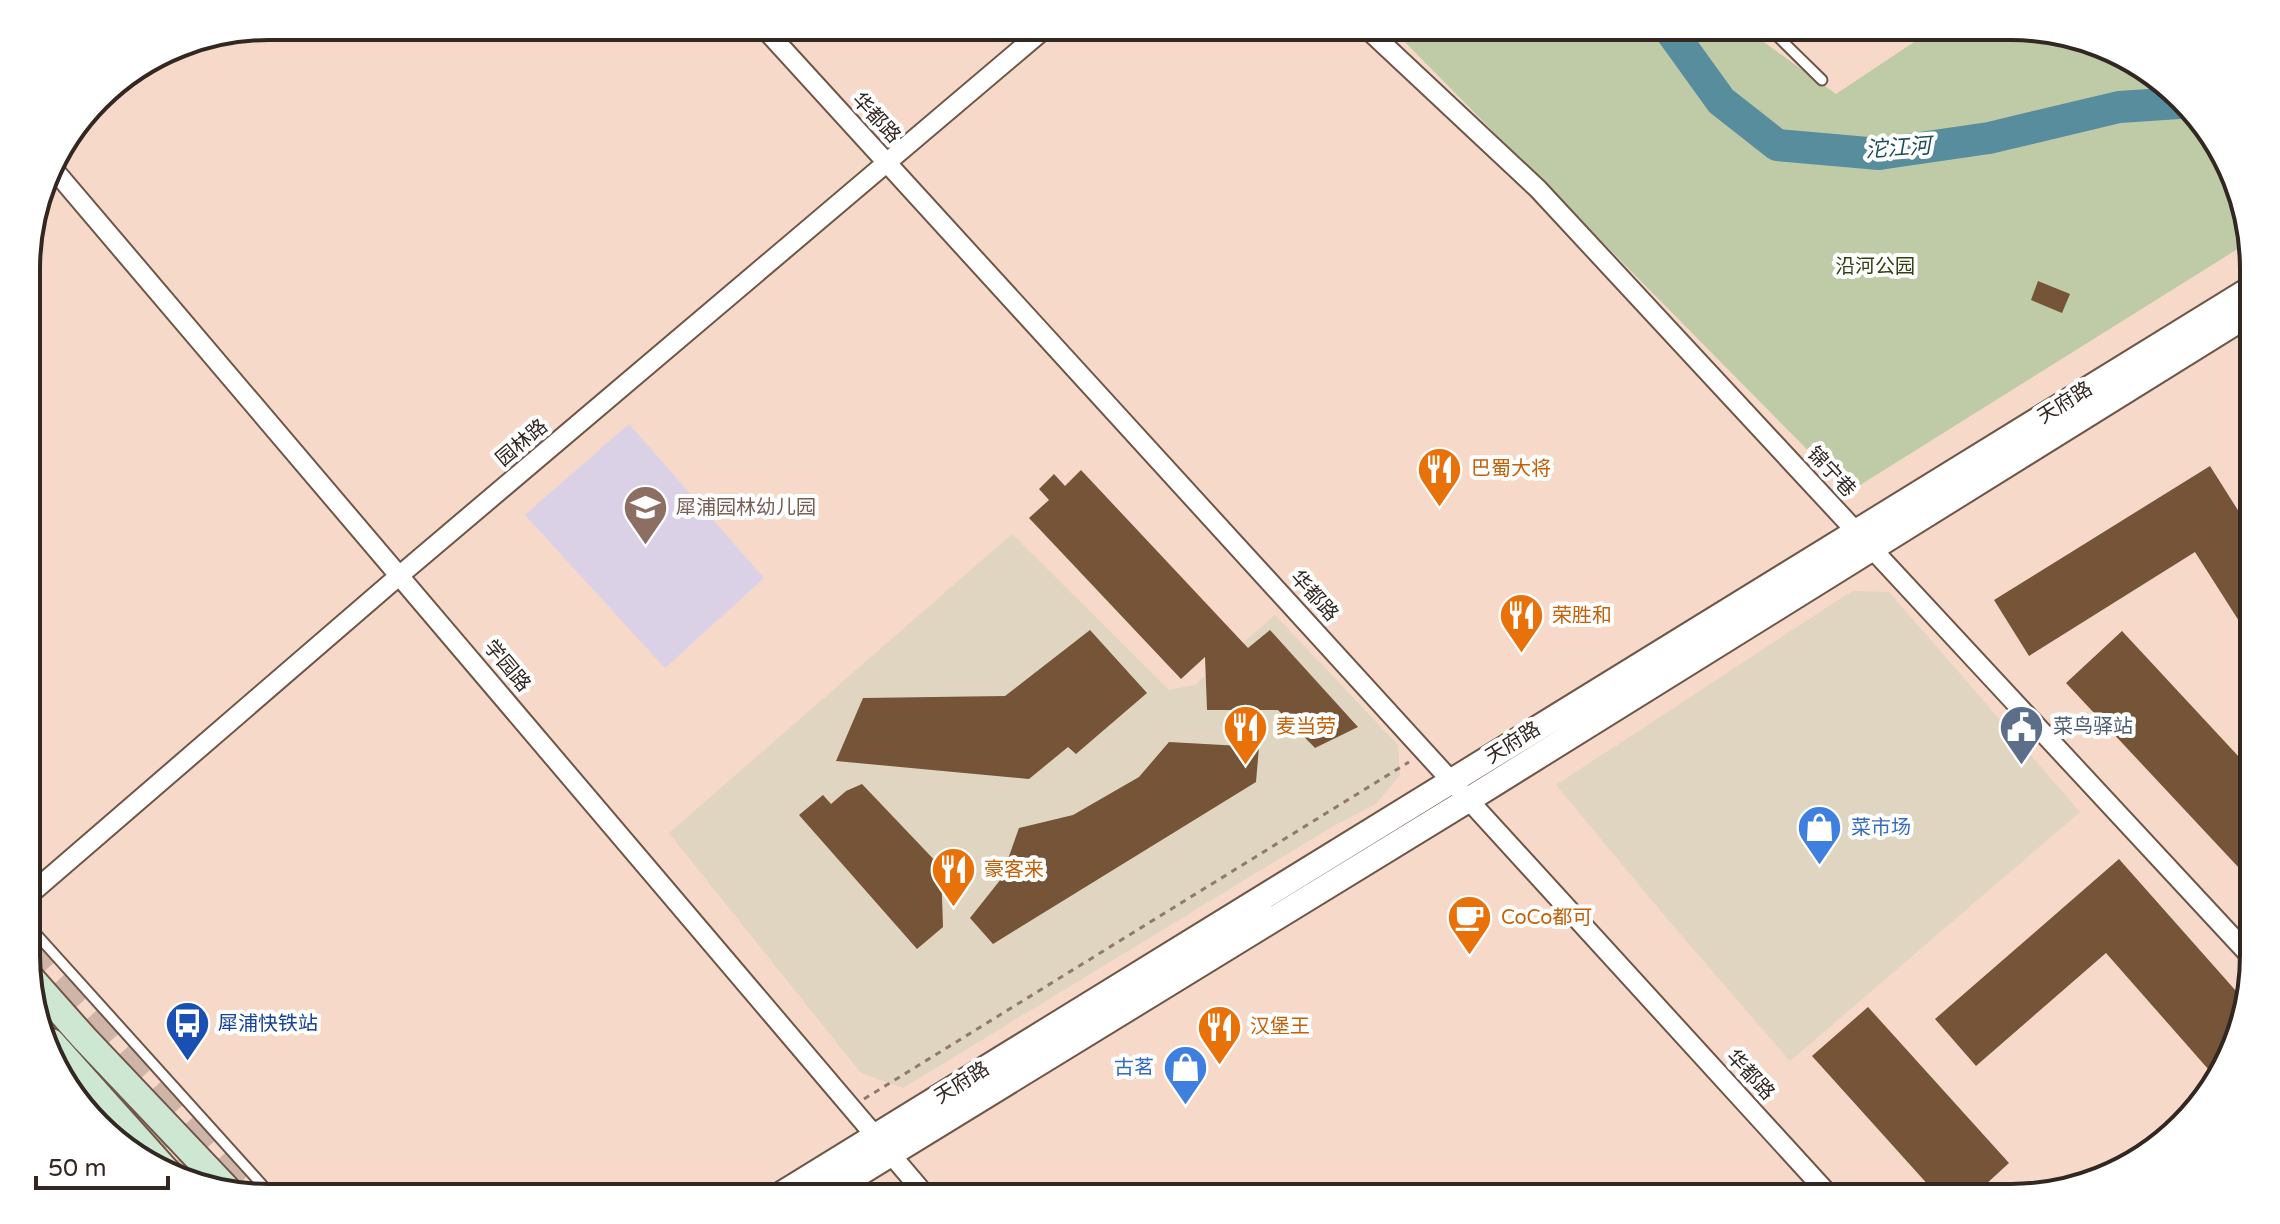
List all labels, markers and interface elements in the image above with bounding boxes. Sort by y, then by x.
street label: 华都路 [847,88,905,148]
water label: 沱江河 [1864,132,1936,163]
park label: 沿河公园 [1835,255,1915,279]
street label: 天府路 [2033,377,2097,429]
street label: 园林路 [491,415,553,471]
street label: 锦宁巷 [1802,442,1860,502]
restaurant icon: 巴蜀大将 [1416,445,1464,508]
place label: 巴蜀大将 [1471,457,1551,481]
school or university icon: 犀浦园林幼儿园 [621,484,669,547]
place label: 犀浦园林幼儿园 [676,496,816,520]
street label: 华都路 [1285,566,1343,626]
restaurant icon: 荣胜和 [1497,592,1545,655]
place label: 荣胜和 [1552,604,1612,628]
street label: 学园路 [479,635,535,697]
restaurant icon: 麦当劳 [1221,703,1269,766]
public building icon: 菜鸟驿站 [1998,703,2046,766]
place label: 麦当劳 [1276,715,1336,739]
place label: 菜鸟驿站 [2053,715,2133,739]
street label: 天府路 [1481,717,1545,769]
shop icon: 菜市场 [1796,804,1844,867]
place label: 菜市场 [1851,816,1911,840]
restaurant icon: 豪客来 [929,846,977,909]
place label: 豪客来 [984,858,1044,882]
cafe icon: CoCo都可 [1446,894,1494,957]
place label: CoCo都可 [1501,906,1592,930]
bus stop icon: 犀浦快铁站 [163,1000,211,1063]
restaurant icon: 汉堡王 [1195,1003,1243,1066]
place label: 犀浦快铁站 [218,1012,318,1036]
place label: 汉堡王 [1250,1015,1310,1039]
shop icon: 古茗 [1161,1044,1209,1107]
street label: 华都路 [1721,1045,1779,1105]
place label: 古茗 [1114,1056,1154,1080]
street label: 天府路 [930,1057,994,1109]
scale bar [36,1140,168,1190]
text: 50 m [48,1154,106,1183]

